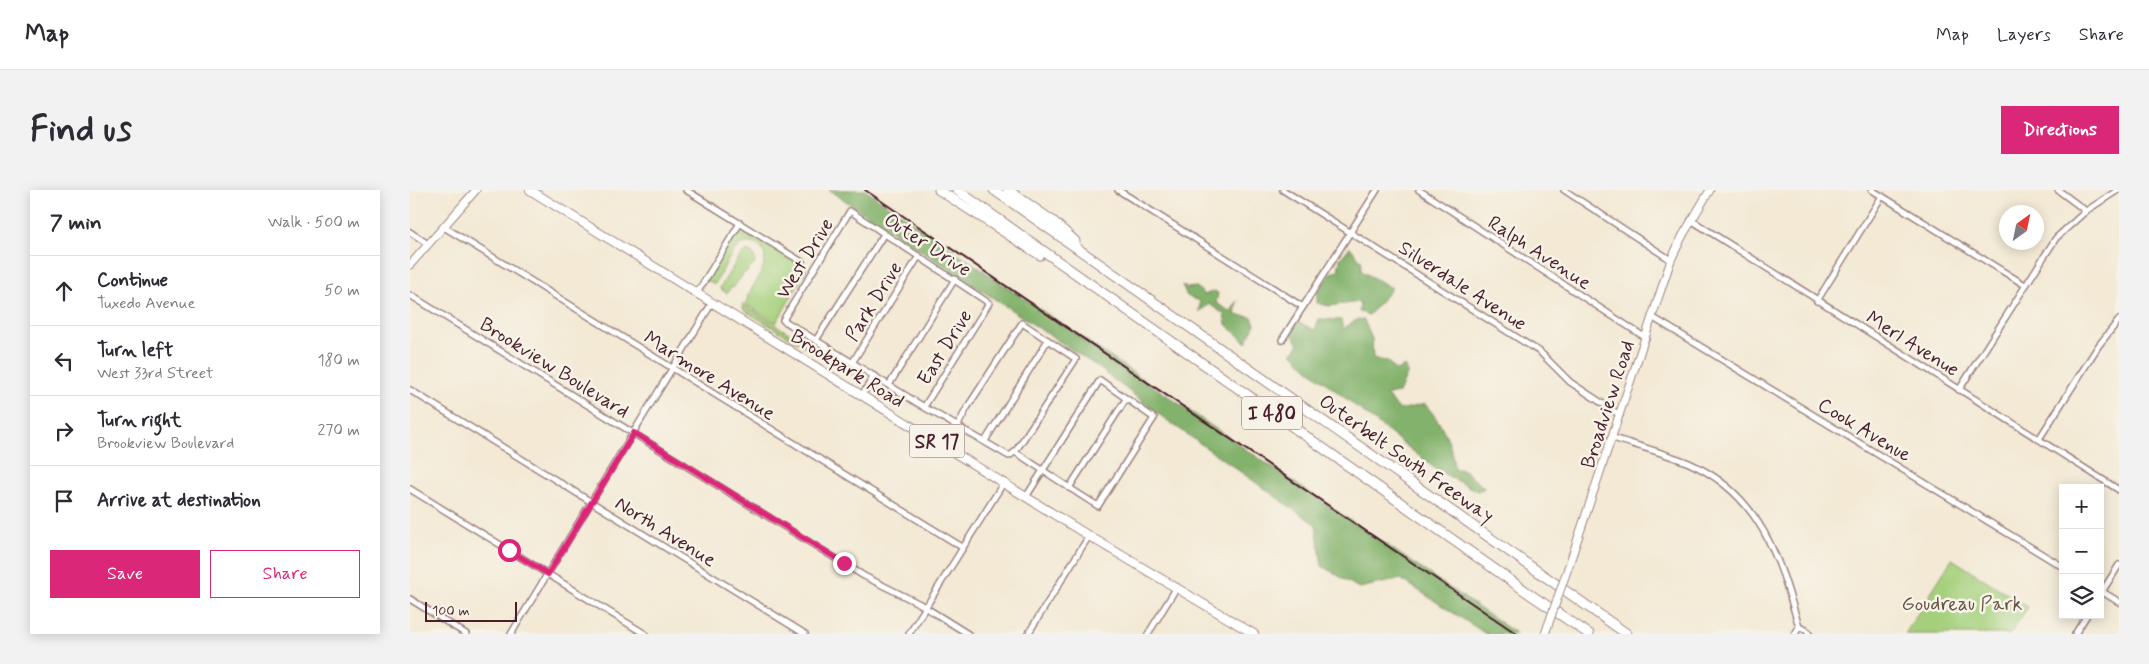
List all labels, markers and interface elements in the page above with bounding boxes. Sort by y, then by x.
text: Map [25,19,69,50]
text: Map [1936,23,1969,47]
text: Layers [1997,23,2051,47]
text: Share [2079,23,2124,47]
button: Directions [2001,106,2119,154]
text: Find us [30,107,132,153]
north arrow [1999,205,2044,250]
street label: Outer Drive [878,207,976,284]
text: 7 min [50,209,102,237]
street label: Ralph Avenue [1482,210,1596,297]
text: Walk · 500 m [268,212,360,233]
street label: West Drive [770,213,841,304]
street label: Silverdale Avenue [1393,235,1531,338]
street label: Park Drive [839,257,909,347]
text: Continue [97,268,168,293]
icon: ahead [50,277,78,305]
text: 50 m [324,280,360,301]
text: Tuxedo Avenue [97,293,195,314]
street label: East Drive [911,305,979,391]
street label: Merl Avenue [1860,305,1964,384]
street label: Brookview Boulevard [474,311,634,425]
street label: Brookpark Road [785,323,909,415]
street label: Marmore Avenue [638,325,780,428]
street label: Broadview Road [1575,337,1642,472]
text: Turn left [97,338,173,363]
icon: left [50,347,78,375]
text: 180 m [317,350,360,371]
text: West 33rd Street [97,363,214,384]
street label: Outerbelt South Freeway [1313,389,1499,530]
street label: Cook Avenue [1812,392,1916,469]
road number: I 480 [1242,397,1302,430]
text: Turn right [97,408,181,433]
icon: right [50,417,78,445]
text: 270 m [317,420,360,441]
road number: SR 17 [910,425,964,458]
text: Brookview Boulevard [97,433,234,454]
map controls [2059,484,2104,619]
button: + [2059,484,2104,529]
icon: arrive [50,487,78,515]
text: Arrive at destination [97,488,261,513]
street label: North Avenue [610,490,721,574]
button: − [2059,529,2104,574]
route start [498,539,521,562]
button: Save [50,550,200,598]
button: Share [210,550,360,598]
route end [833,552,856,575]
button: layers [2059,574,2104,619]
park label: Goudreau Park [1901,591,2023,618]
scale bar [425,599,518,622]
text: 100 m [432,602,470,620]

